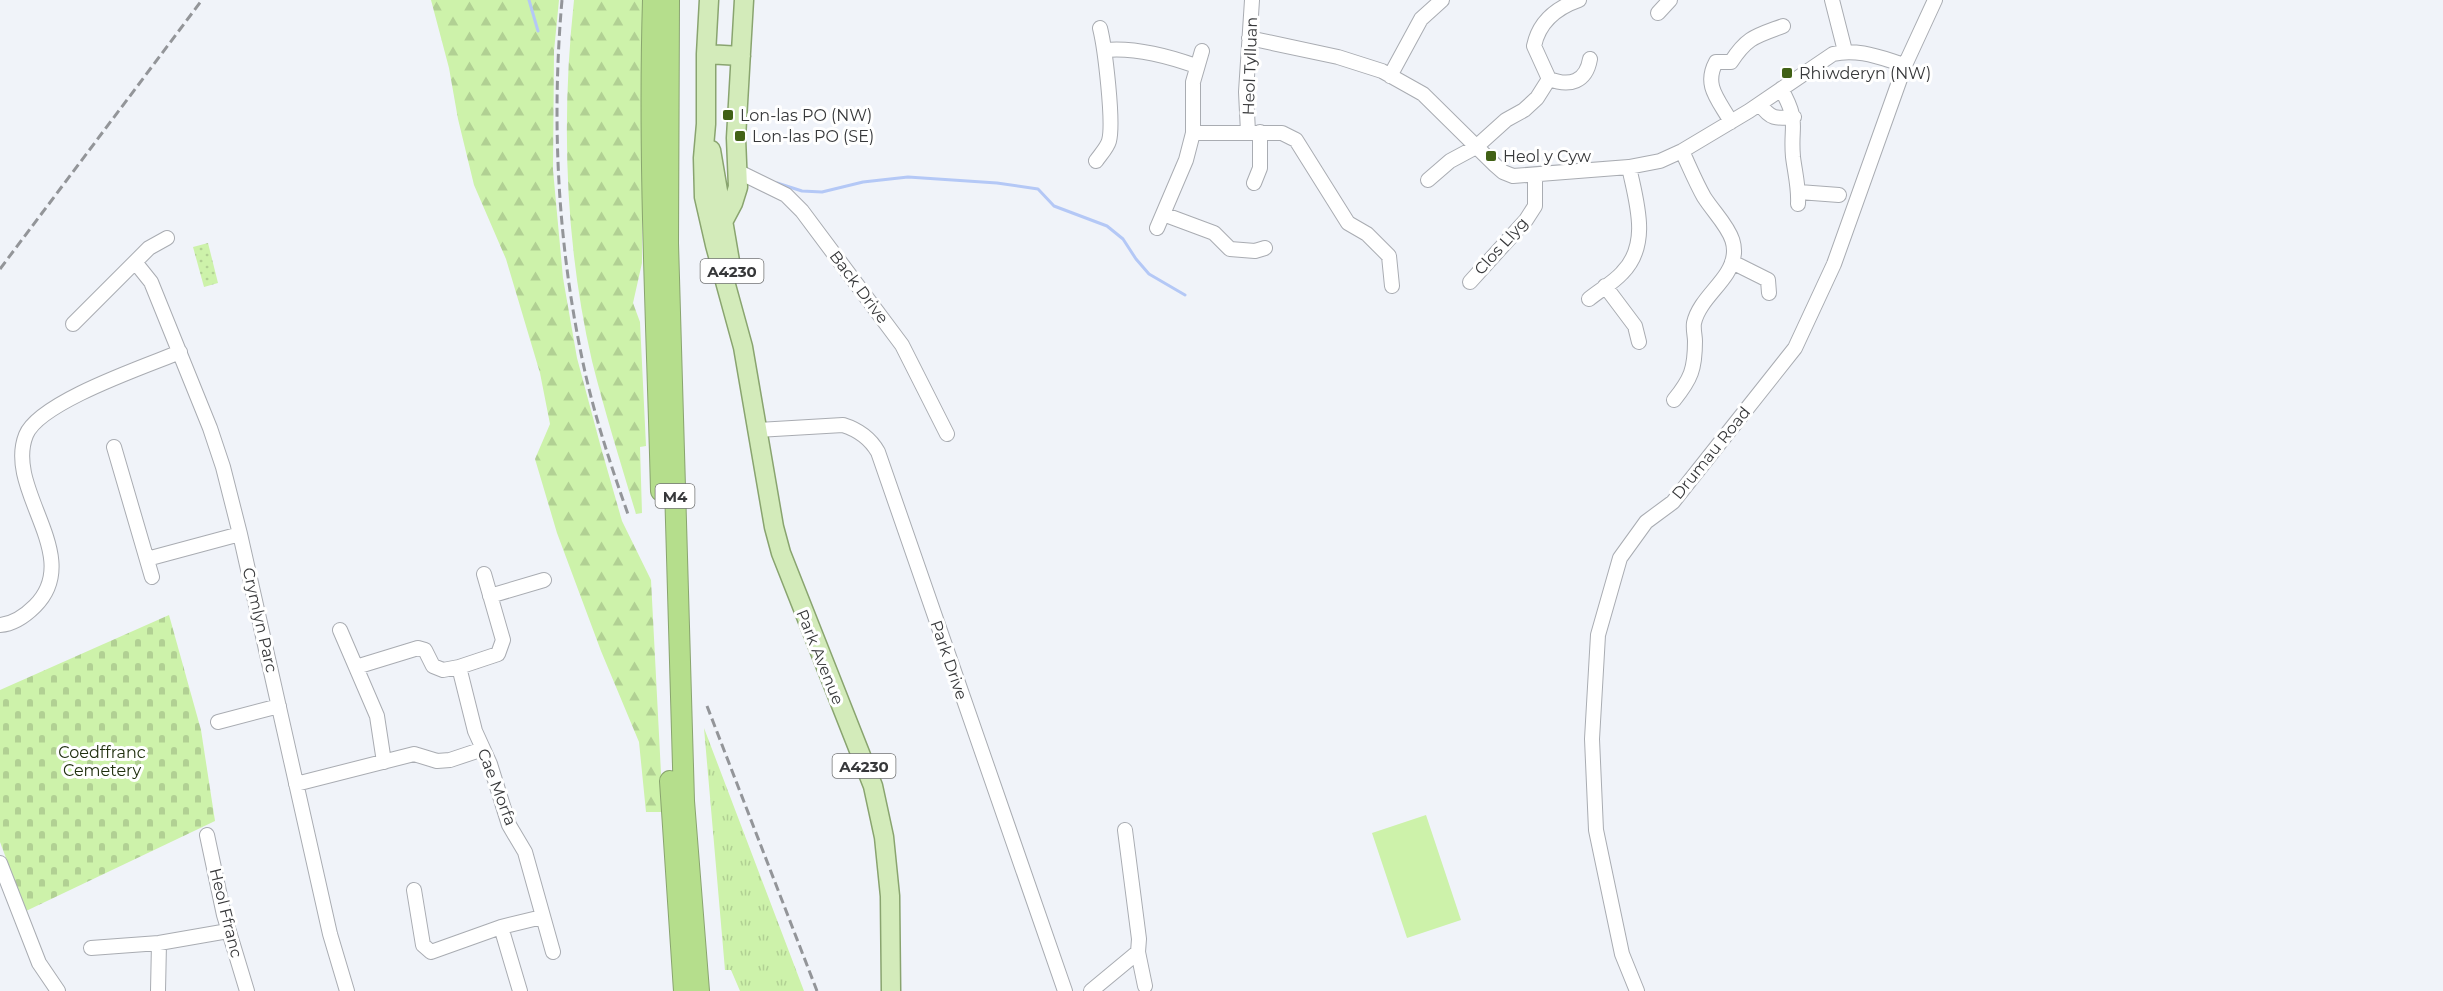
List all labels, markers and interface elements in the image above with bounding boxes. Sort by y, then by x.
street label: Heol Tylluan [1239,16,1261,116]
place label: Rhiwderyn (NW) [1799,64,1931,83]
marker: Rhiwderyn (NW) [1780,66,1794,80]
place label: Lon-las PO (NW) [740,106,872,125]
marker: Lon-las PO (NW) [721,108,735,122]
place label: Lon-las PO (SE) [752,127,874,146]
marker: Lon-las PO (SE) [733,129,747,143]
place label: Heol y Cyw [1503,147,1591,166]
marker: Heol y Cyw [1484,149,1498,163]
street label: Clos Llyg [1470,213,1532,279]
street label: Back Drive [826,247,892,327]
road number: A4230 [700,259,764,283]
street label: Drumau Road [1668,403,1754,503]
road number: M4 [656,484,694,508]
street label: Crymlyn Parc [239,566,281,674]
street label: Park Avenue [792,607,848,707]
street label: Park Drive [927,618,971,702]
park label: Coedffranc Cemetery [58,743,146,780]
street label: Cae Morfa [474,746,520,828]
road number: A4230 [832,754,896,778]
street label: Heol Ffranc [206,866,246,960]

